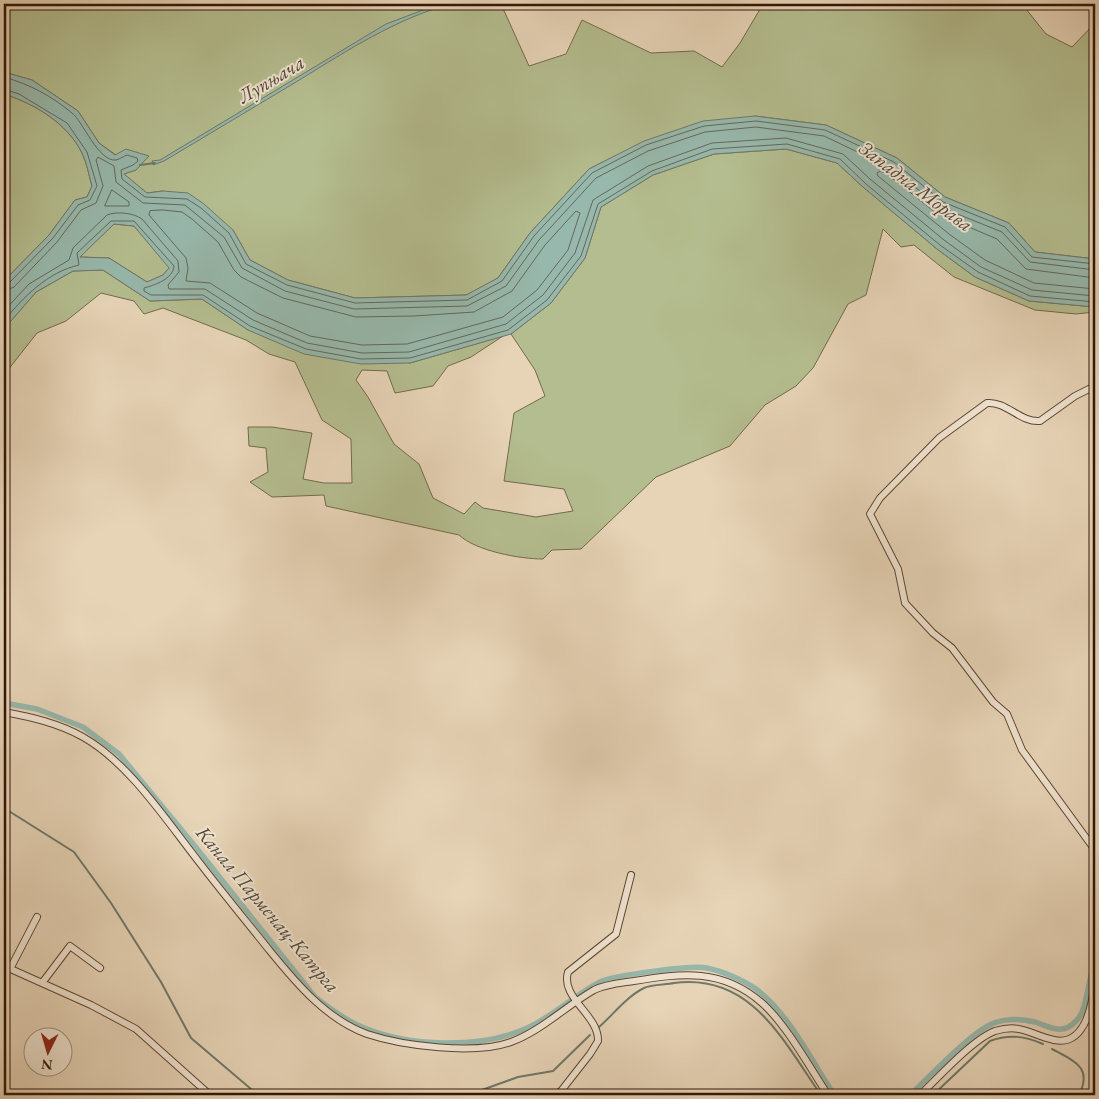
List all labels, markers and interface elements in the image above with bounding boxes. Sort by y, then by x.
water label: Лупњача [232,49,309,109]
water label: Западна Морава [854,135,978,237]
water label: Канал Парменац-Катрга [190,819,346,998]
north arrow [22,1026,72,1076]
text: N [40,1055,53,1074]

